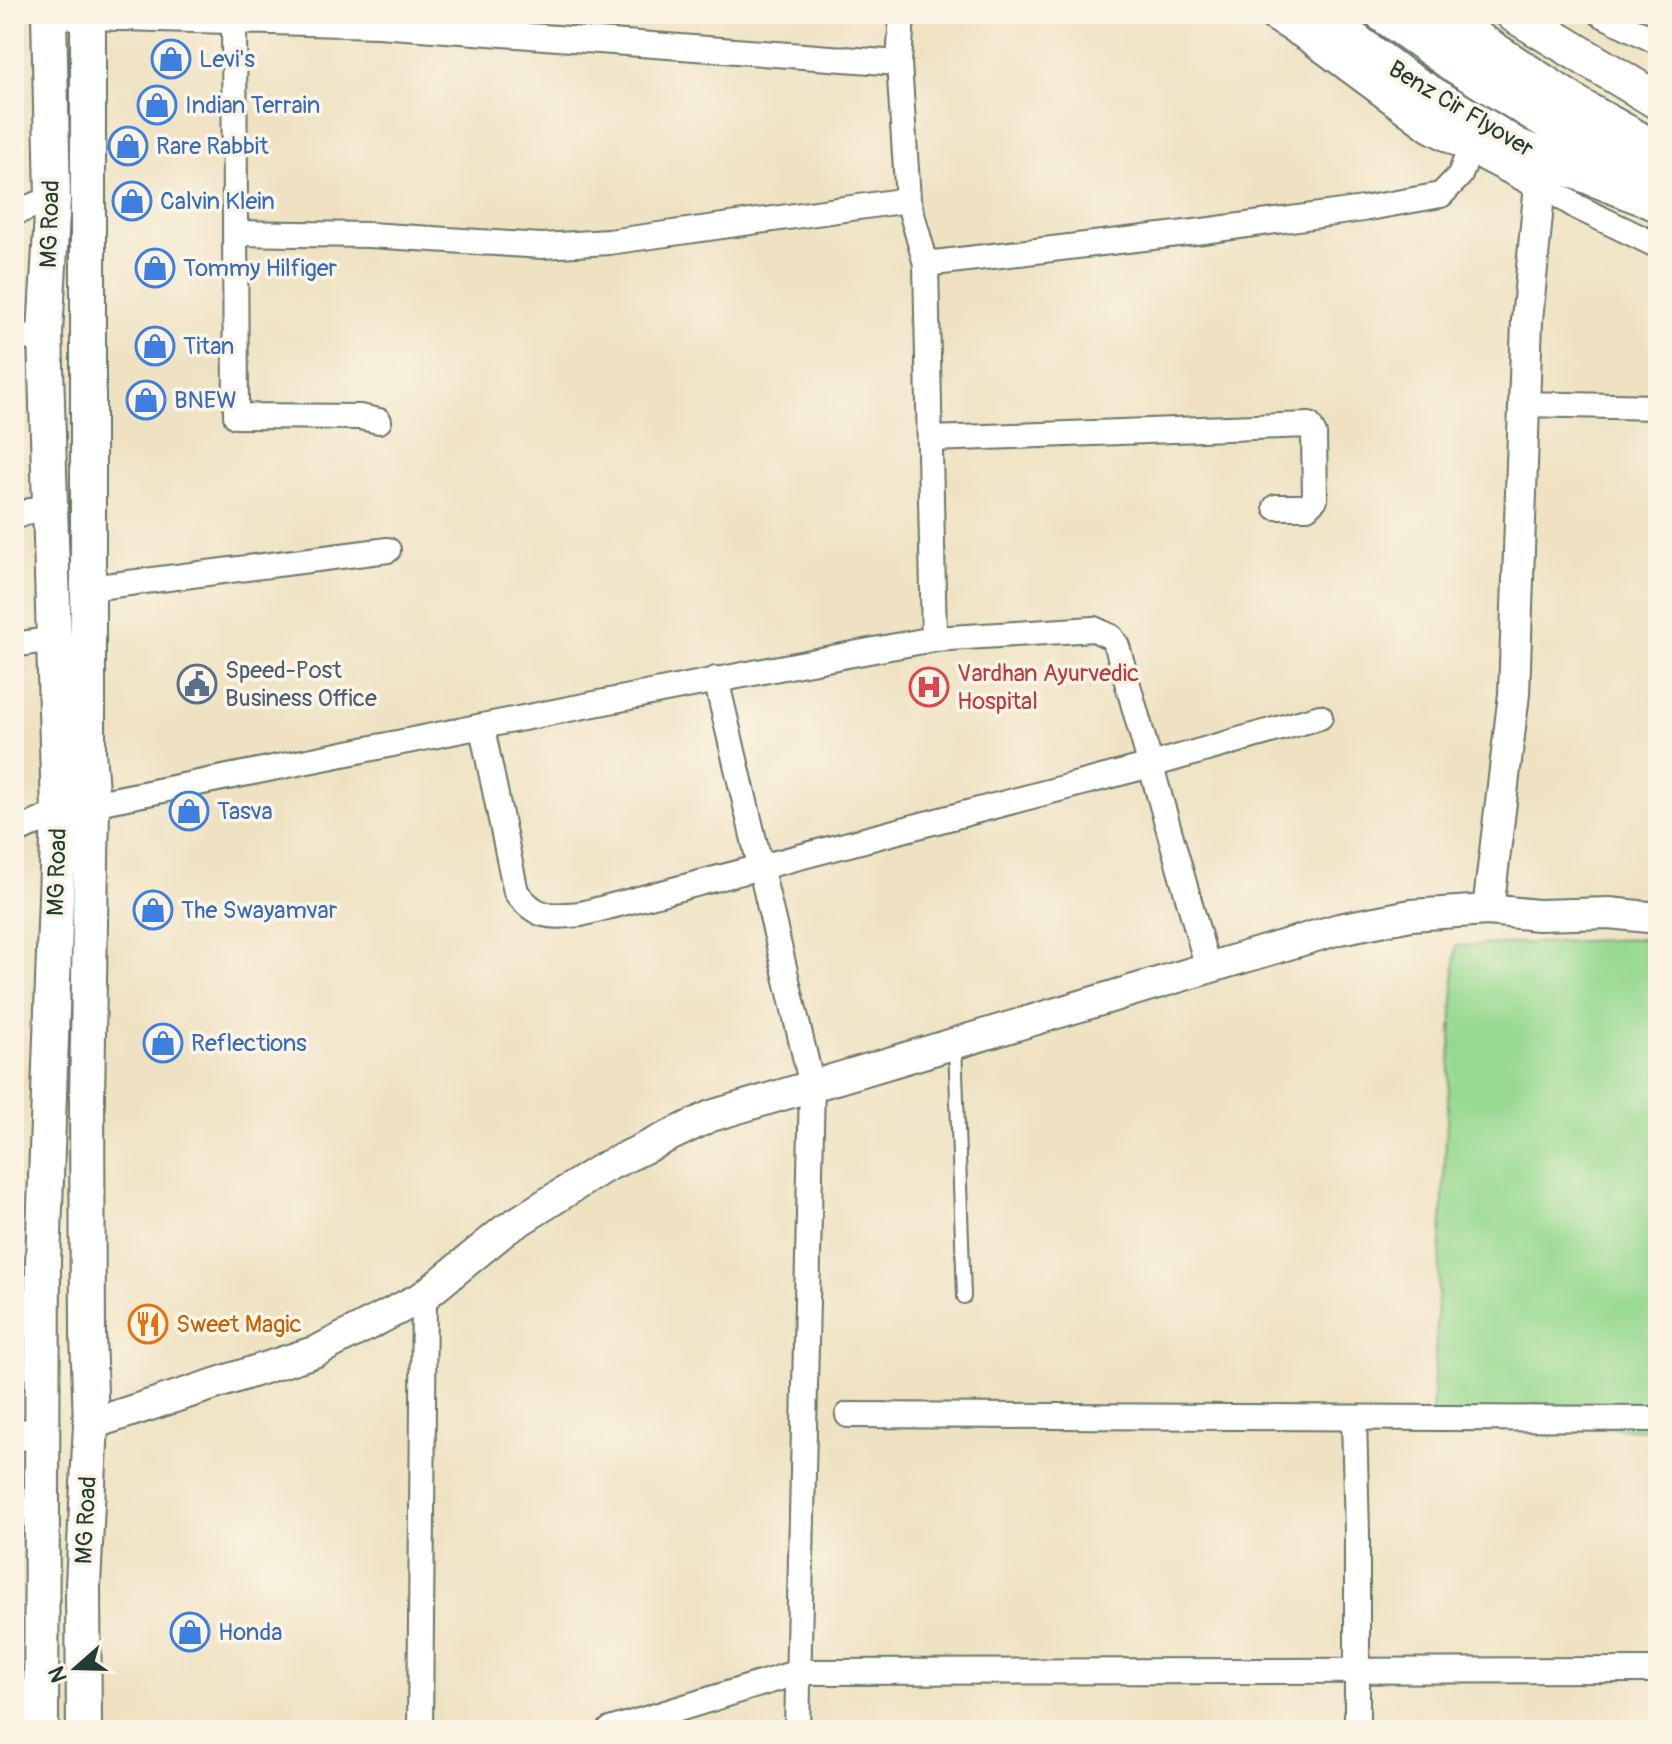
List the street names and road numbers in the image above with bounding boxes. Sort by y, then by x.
street label: Benz Cir Flyover [1383,54,1539,164]
street label: MG Road [34,179,66,269]
street label: MG Road [41,827,73,917]
street label: MG Road [69,1475,103,1565]

